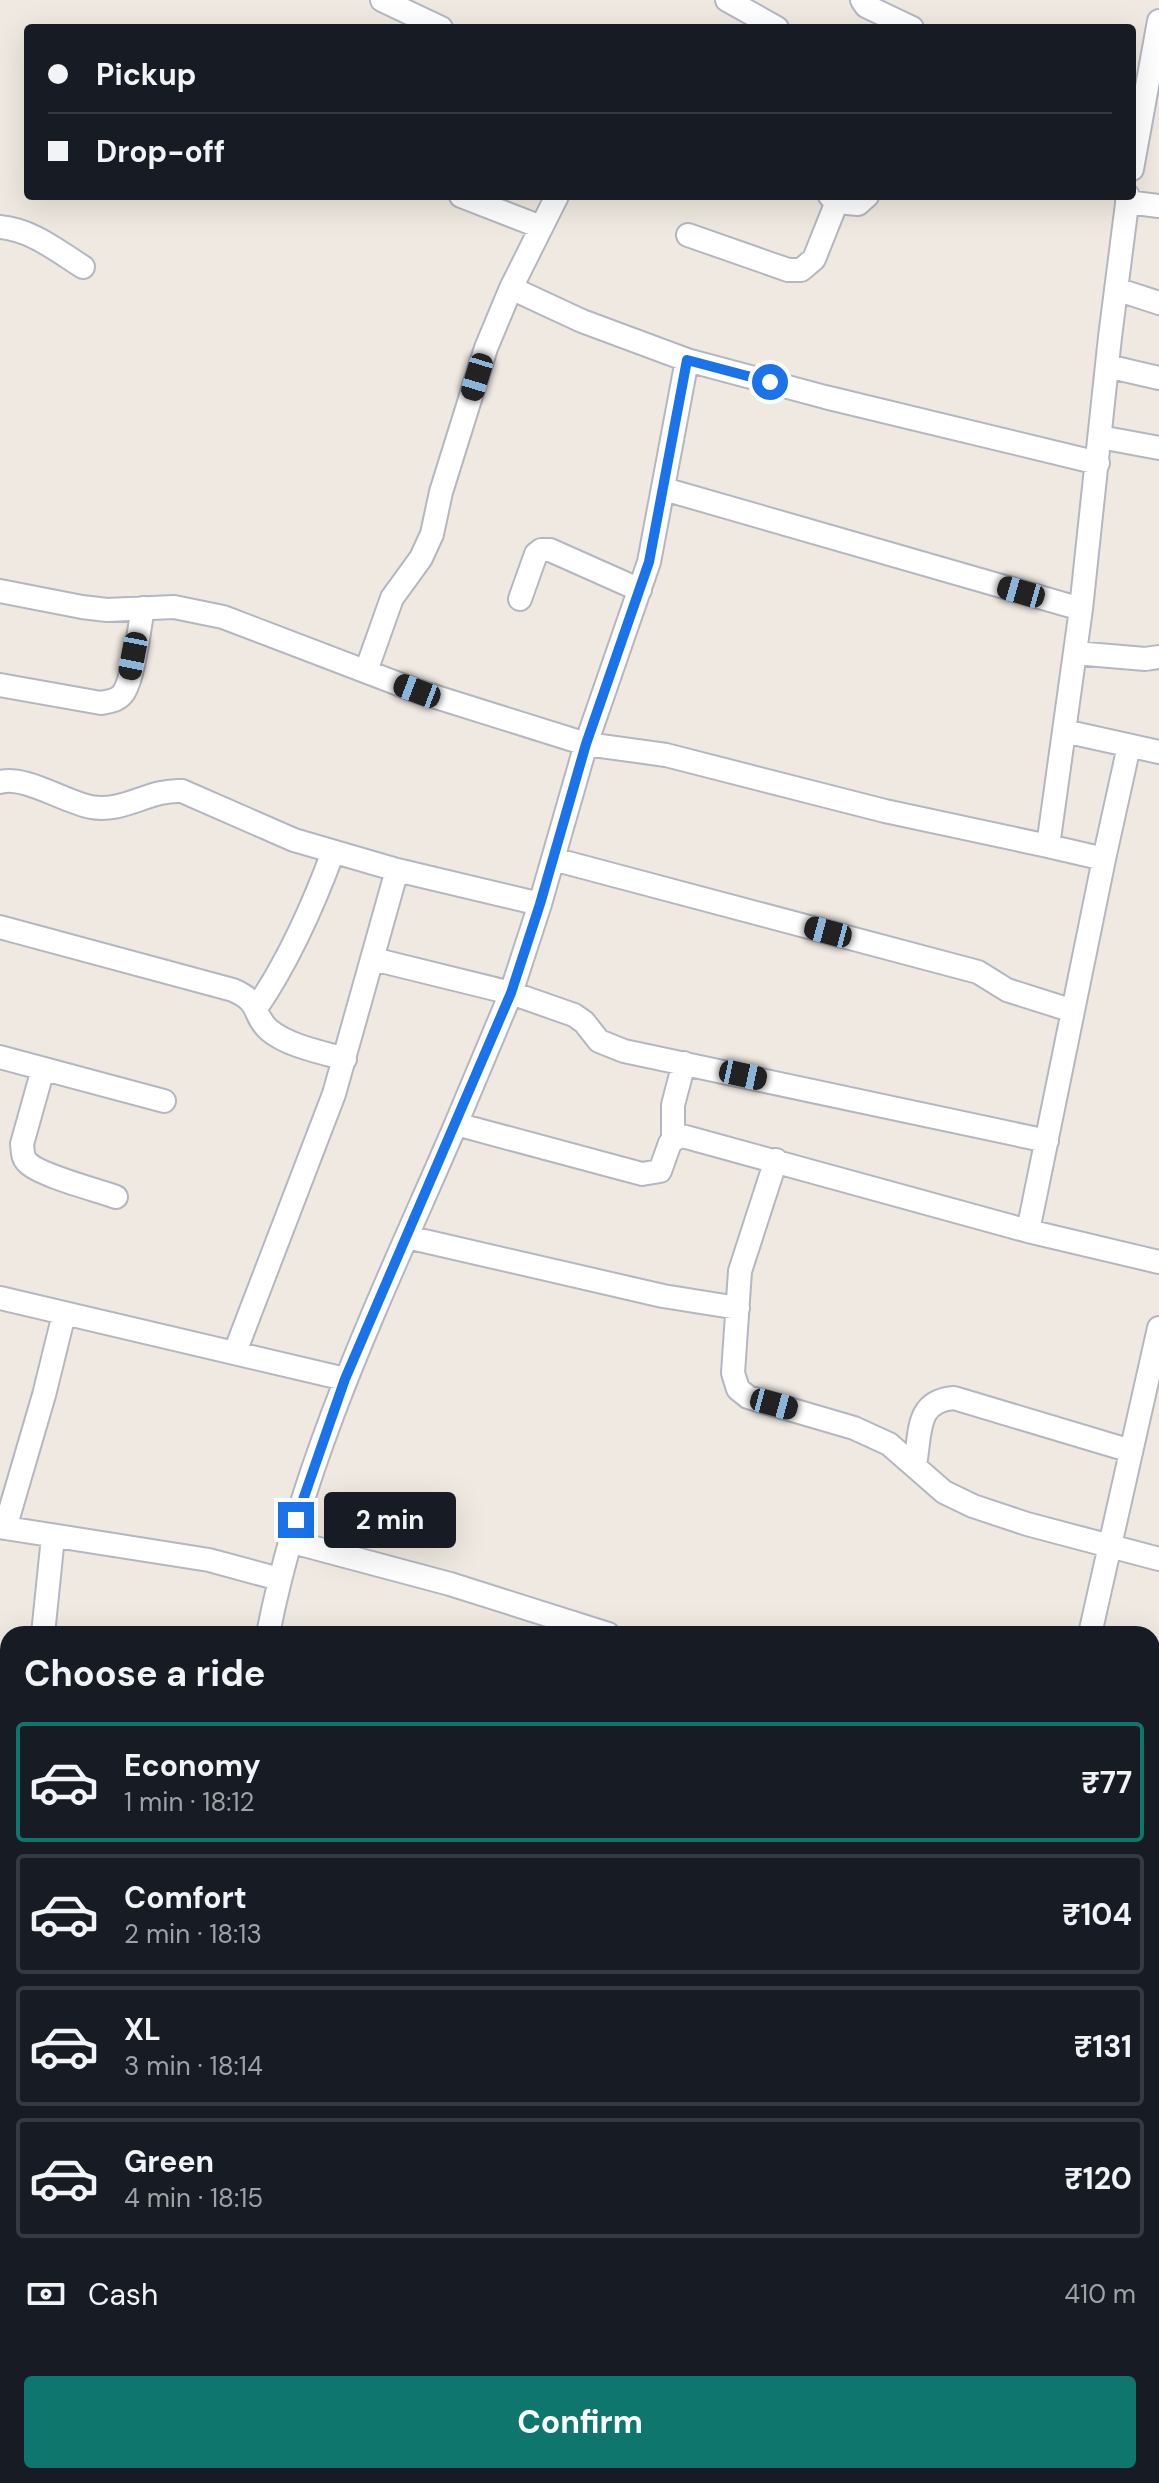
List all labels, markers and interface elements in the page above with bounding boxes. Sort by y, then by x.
text: Pickup [96,55,196,94]
text: Drop-off [96,132,225,171]
car [459,351,495,403]
route start [752,364,788,400]
car [995,574,1047,610]
car [117,630,149,682]
car [390,671,444,711]
car [802,914,854,950]
car [717,1058,769,1092]
car [748,1386,800,1422]
callout: 2 min [324,1492,456,1548]
route end [278,1502,314,1538]
text: 2 min [356,1503,424,1537]
text: Choose a ride [24,1650,265,1697]
icon: car [28,1746,100,1818]
text: Economy [124,1746,261,1785]
text: ₹77 [1081,1763,1132,1802]
text: 1 min · 18:12 [124,1785,255,1819]
icon: car [28,1878,100,1950]
text: Comfort [124,1878,247,1917]
text: ₹104 [1062,1895,1132,1934]
text: 2 min · 18:13 [124,1917,262,1951]
icon: car [28,2010,100,2082]
text: XL [124,2010,161,2049]
text: ₹131 [1074,2027,1132,2066]
text: 3 min · 18:14 [124,2049,263,2083]
icon: car [28,2142,100,2214]
text: Green [124,2142,214,2181]
text: ₹120 [1064,2159,1132,2198]
text: 4 min · 18:15 [124,2181,263,2215]
icon: cash [24,2272,68,2316]
text: Cash [88,2275,158,2314]
text: 410 m [1064,2277,1136,2311]
button: Confirm [24,2376,1136,2468]

